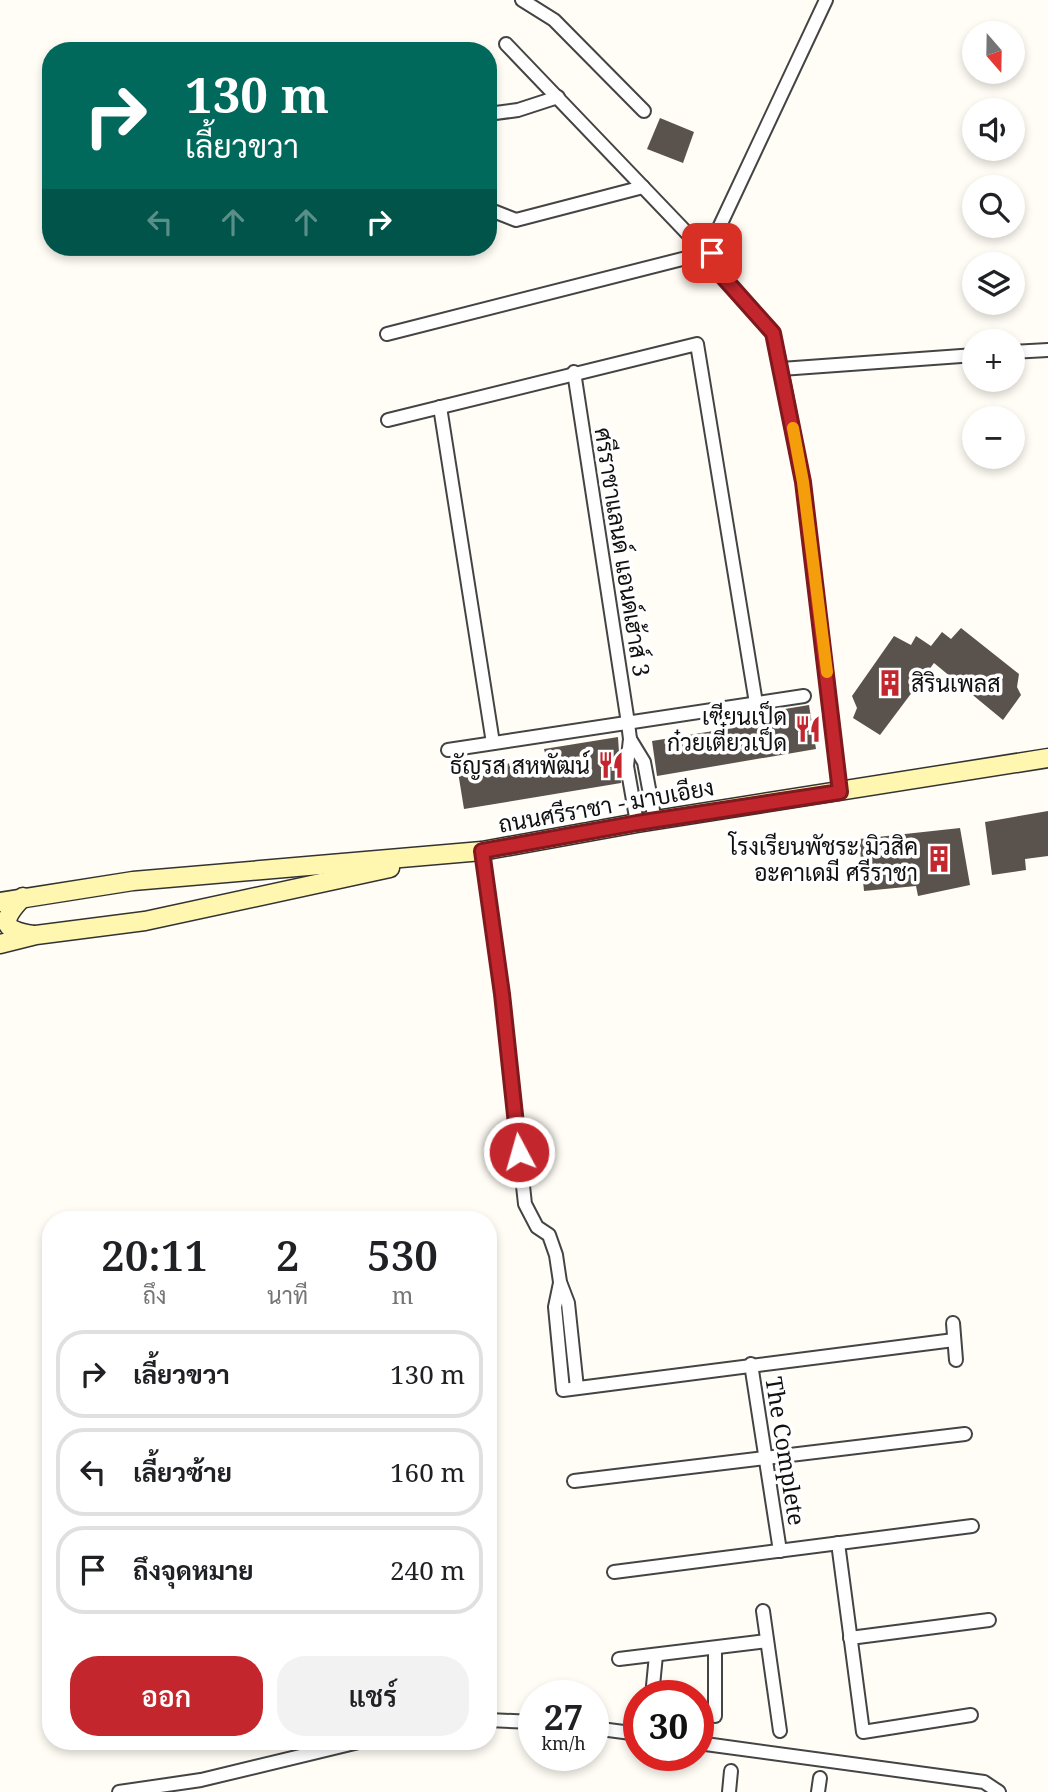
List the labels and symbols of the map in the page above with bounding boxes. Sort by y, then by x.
north arrow [962,21,1026,84]
pin [682,223,742,283]
street label: ศรีราชาแลนด์ แอนด์เฮ้าส์ 3 [588,425,658,679]
place label: สิรินเพลส [911,667,1001,699]
building icon: สิรินเพลส [875,668,905,698]
place label: เซียนเป็ด ก๋วยเตี๋ยวเป็ด [667,700,787,758]
restaurant icon: เซียนเป็ด ก๋วยเตี๋ยวเป็ด [793,714,823,744]
place label: ธัญรส สหพัฒน์ [450,749,590,781]
restaurant icon: ธัญรส สหพัฒน์ [596,750,626,780]
street label: ถนนศรีราชา - มาบเอียง [496,770,716,840]
place label: โรงเรียนพัชระ มิวสิค อะคาเดมี ศรีราชา [727,830,918,888]
building icon: โรงเรียนพัชระ มิวสิค อะคาเดมี ศรีราชา [924,844,954,874]
position arrow [482,1115,556,1189]
street label: The Complete [758,1374,814,1528]
speed limit sign: 30 [623,1680,714,1771]

